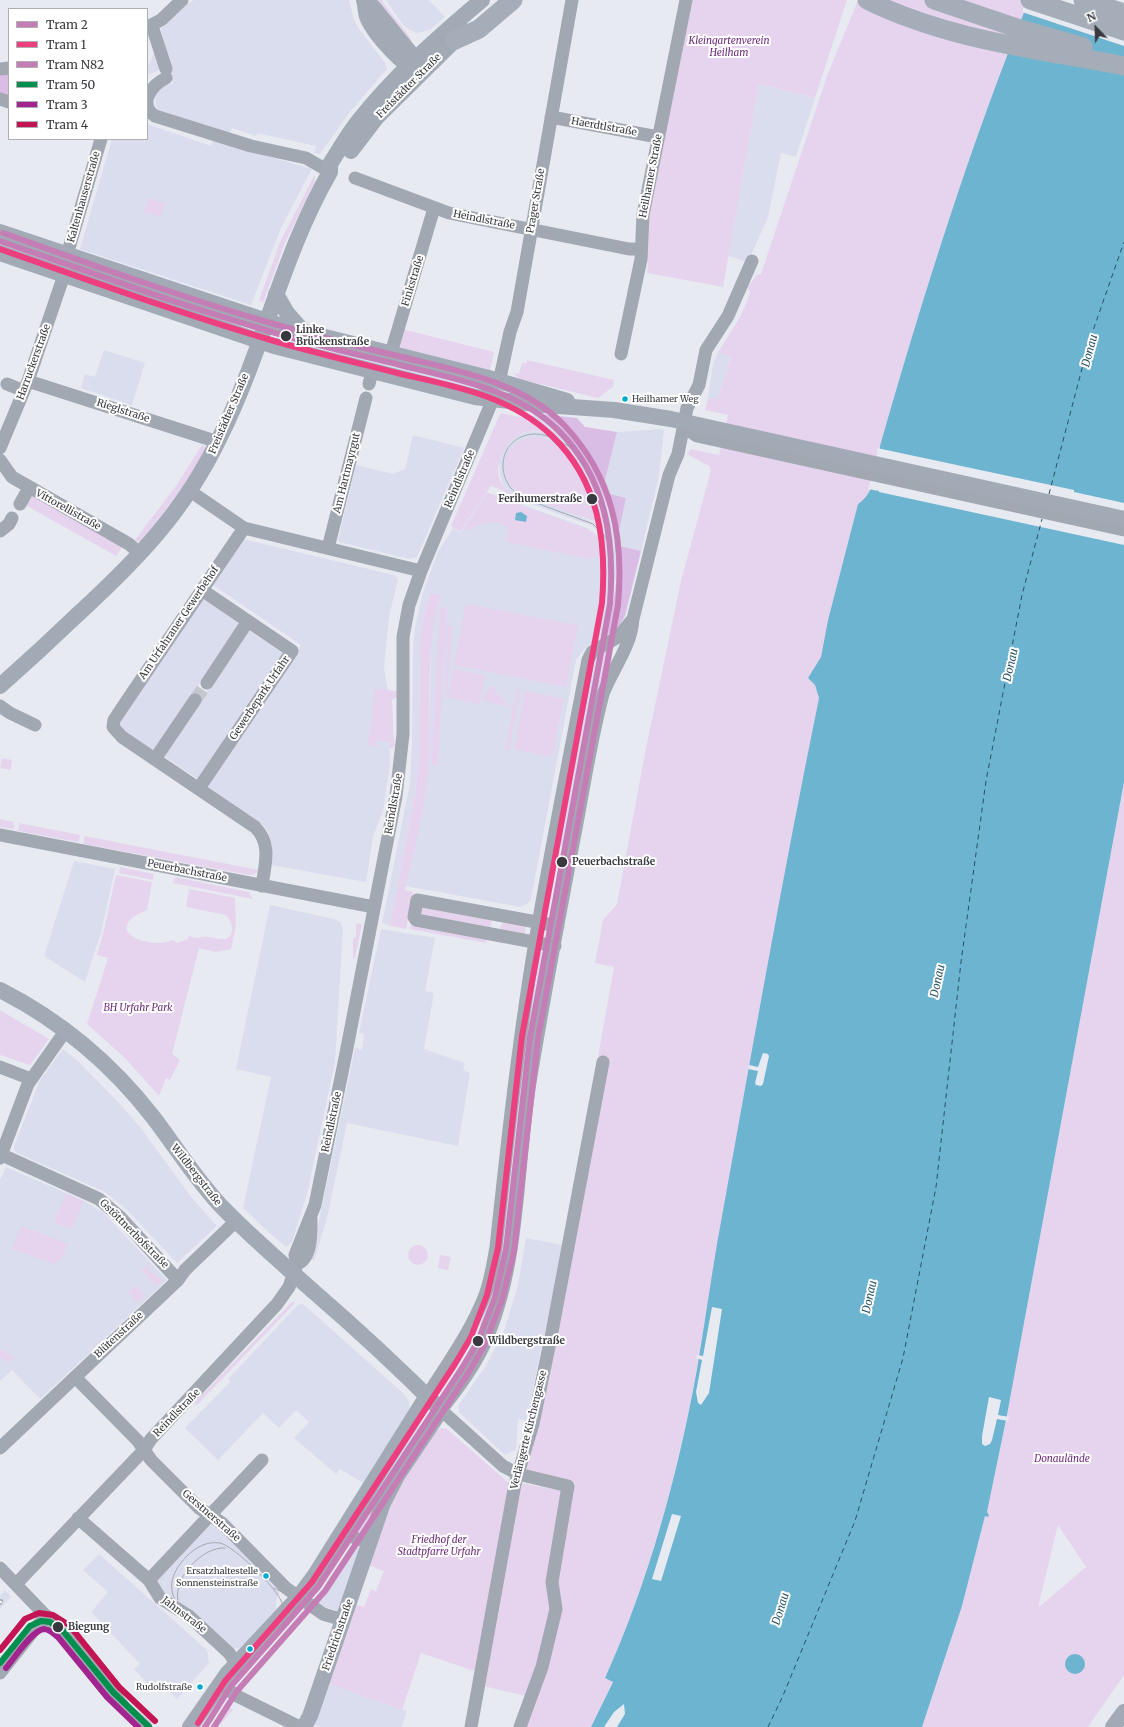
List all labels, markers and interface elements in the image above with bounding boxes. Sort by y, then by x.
legend [8,8,148,140]
north arrow [1076,8,1116,48]
text: N [1085,9,1098,25]
text: Tram 2 [46,17,88,32]
park label: Kleingartenverein Heilham [689,35,769,58]
text: Tram 1 [46,37,86,52]
street label: Freistädter Straße [374,51,444,121]
text: Tram N82 [46,57,104,72]
text: Tram 50 [46,77,95,92]
text: Tram 3 [46,97,88,112]
street label: Haerdtlstraße [570,115,638,139]
text: Tram 4 [46,117,88,132]
street label: Heilhamer Straße [637,133,665,219]
street label: Kaltenhauserstraße [65,150,103,244]
street label: Prager Straße [524,168,548,234]
street label: Heindlstraße [452,208,516,232]
street label: Finkstraße [400,254,426,308]
street label: Harruckerstraße [15,322,53,402]
place label: Linke Brückenstraße [296,324,369,348]
marker: Linke Brückenstraße [279,329,293,343]
water label: Donau [1079,333,1101,369]
street label: Freistädter Straße [207,372,251,456]
marker: Heilhamer Weg [620,394,630,404]
place label: Heilhamer Weg [632,394,699,404]
street label: Rieglstraße [95,397,151,425]
street label: Am Hartmayrgut [331,431,363,515]
street label: Reindlstraße [442,448,478,510]
street label: Vittorellistraße [33,487,103,533]
marker: Ferihumerstraße [585,492,599,506]
place label: Ferihumerstraße [498,493,582,505]
street label: Am Urfahraner Gewerbehof [137,564,221,682]
water label: Donau [1001,647,1021,683]
street label: Gewerbepark Urfahr [227,654,293,742]
street label: Reindlstraße [383,773,405,835]
marker: Peuerbachstraße [555,855,569,869]
place label: Peuerbachstraße [572,856,655,868]
street label: Peuerbachstraße [146,857,228,885]
water label: Donau [928,963,948,999]
park label: BH Urfahr Park [104,1002,172,1014]
street label: Reindlstraße [320,1091,344,1153]
street label: Wildbergstraße [168,1142,224,1208]
street label: Gstöttnerhofstraße [97,1197,171,1271]
water label: Donau [860,1279,880,1315]
street label: Blütenstraße [92,1310,146,1360]
marker: Wildbergstraße [471,1334,485,1348]
place label: Wildbergstraße [488,1335,565,1347]
street label: Verlängerte Kirchengasse [508,1369,550,1491]
street label: Reindlstraße [151,1387,203,1439]
park label: Donaulände [1034,1453,1090,1465]
street label: Gerstnerstraße [180,1488,242,1544]
park label: Friedhof der Stadtpfarre Urfahr [397,1534,481,1558]
place label: Ersatzhaltestelle Sonnensteinstraße [176,1566,258,1587]
marker: Ersatzhaltestelle Sonnensteinstraße [261,1571,271,1581]
water label: Donau [770,1591,792,1627]
street label: Jahnstraße [159,1594,209,1636]
street label: Friedrichstraße [320,1598,356,1672]
marker: Biegung [51,1620,65,1634]
place label: Biegung [68,1621,109,1633]
unlabelled marker [245,1644,255,1654]
place label: Rudolfstraße [136,1682,192,1692]
marker: Rudolfstraße [195,1682,205,1692]

